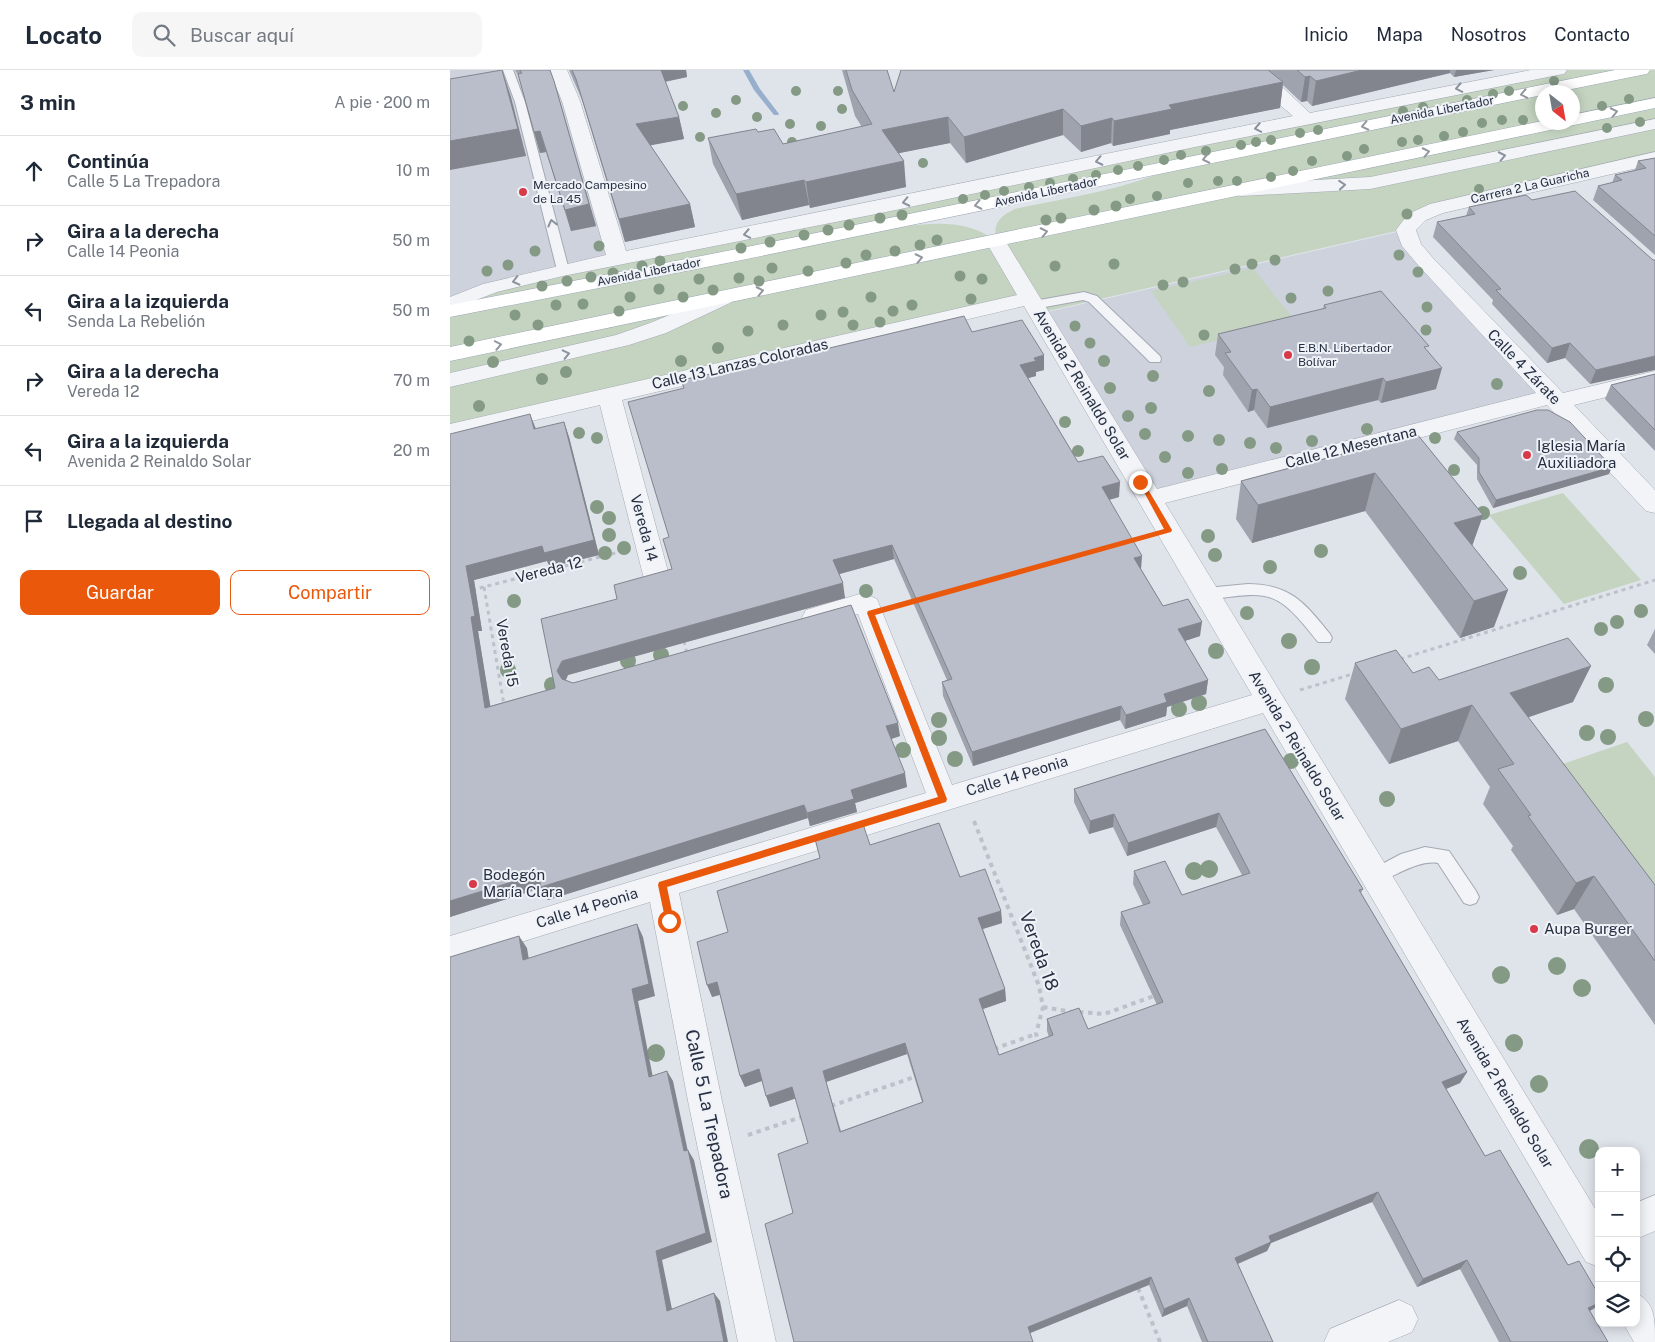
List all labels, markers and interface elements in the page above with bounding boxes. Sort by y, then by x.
search box [132,12,482,57]
text: Locato [25,21,102,49]
icon: search [150,21,178,49]
text: Buscar aquí [190,24,294,46]
text: Inicio [1304,24,1348,45]
text: Mapa [1376,24,1423,45]
text: Nosotros [1451,24,1526,45]
text: Contacto [1554,24,1630,45]
one-way arrow [1454,82,1463,93]
north arrow [1535,85,1580,130]
one-way arrow [1520,88,1529,98]
text: 3 min [20,90,76,115]
text: A pie · 200 m [334,93,430,112]
street label: Avenida Libertador [1389,93,1495,127]
one-way arrow [1609,107,1618,118]
one-way arrow [1361,120,1370,131]
one-way arrow [1254,122,1263,133]
one-way arrow [1421,147,1430,158]
text: Continúa [67,150,149,172]
one-way arrow [1497,152,1506,162]
one-way arrow [1201,153,1210,163]
one-way arrow [1095,155,1103,166]
icon: ahead [20,157,48,185]
text: 10 m [396,161,430,180]
street label: Carrera 2 La Guaricha [1469,166,1591,206]
text: Calle 5 La Trepadora [67,172,220,191]
street label: Avenida Libertador [993,174,1099,210]
place label: Mercado Campesino de La 45 [533,178,647,206]
one-way arrow [1338,180,1346,191]
marker: Mercado Campesino de La 45 [517,186,529,198]
one-way arrow [901,196,910,207]
one-way arrow [974,200,983,210]
one-way arrow [547,219,558,228]
text: Gira a la derecha [67,220,219,242]
icon: right [20,227,48,255]
one-way arrow [1039,227,1048,237]
one-way arrow [742,229,751,239]
text: 50 m [392,231,430,250]
text: Calle 14 Peonia [67,242,179,261]
one-way arrow [914,253,923,264]
street label: Avenida Libertador [596,255,702,289]
one-way arrow [511,275,520,286]
one-way arrow [755,286,764,297]
text: Gira a la izquierda [67,290,229,312]
icon: left [20,297,48,325]
text: 50 m [392,301,430,320]
street label: Avenida 2 Reinaldo Solar [1031,306,1134,463]
text: Senda La Rebelión [67,312,205,331]
street label: Calle 4 Zárate [1484,326,1564,408]
street label: Calle 13 Lanzas Coloradas [650,335,830,392]
one-way arrow [493,340,502,350]
place label: E.B.N. Libertador Bolívar [1298,341,1392,369]
one-way arrow [561,349,570,360]
marker: E.B.N. Libertador Bolívar [1282,349,1294,361]
text: Gira a la derecha [67,360,219,382]
icon: right [20,367,48,395]
text: 70 m [393,371,430,390]
text: Vereda 12 [67,382,140,401]
street label: Calle 12 Mesentana [1283,422,1418,471]
text: Gira a la izquierda [67,430,229,452]
icon: left [20,437,48,465]
place label: Iglesia María Auxiliadora [1537,437,1626,471]
text: 20 m [393,441,430,460]
marker: Iglesia María Auxiliadora [1521,449,1533,461]
text: Avenida 2 Reinaldo Solar [67,452,251,471]
route end [1129,471,1152,494]
street label: Vereda 14 [627,493,662,563]
icon: arrive [20,507,48,535]
text: Llegada al destino [67,510,232,532]
street label: Vereda 12 [514,553,584,586]
button: Guardar [20,570,220,615]
button: Compartir [230,570,430,615]
street label: Vereda 15 [493,618,522,688]
street label: Avenida 2 Reinaldo Solar [1246,667,1349,824]
street label: Calle 14 Peonia [964,752,1070,799]
place label: Bodegón María Clara [483,866,563,900]
marker: Bodegón María Clara [467,878,479,890]
street label: Calle 14 Peonia [534,884,640,931]
street label: Vereda 18 [1015,908,1063,993]
route start [658,910,681,933]
place label: Aupa Burger [1544,920,1632,937]
marker: Aupa Burger [1528,923,1540,935]
street label: Avenida 2 Reinaldo Solar [1454,1014,1557,1171]
street label: Calle 5 La Trepadora [681,1027,738,1200]
map controls [1595,1147,1640,1327]
button: + [1595,1147,1640,1192]
button: − [1595,1192,1640,1237]
button: locate [1595,1237,1640,1282]
button: layers [1595,1282,1640,1327]

